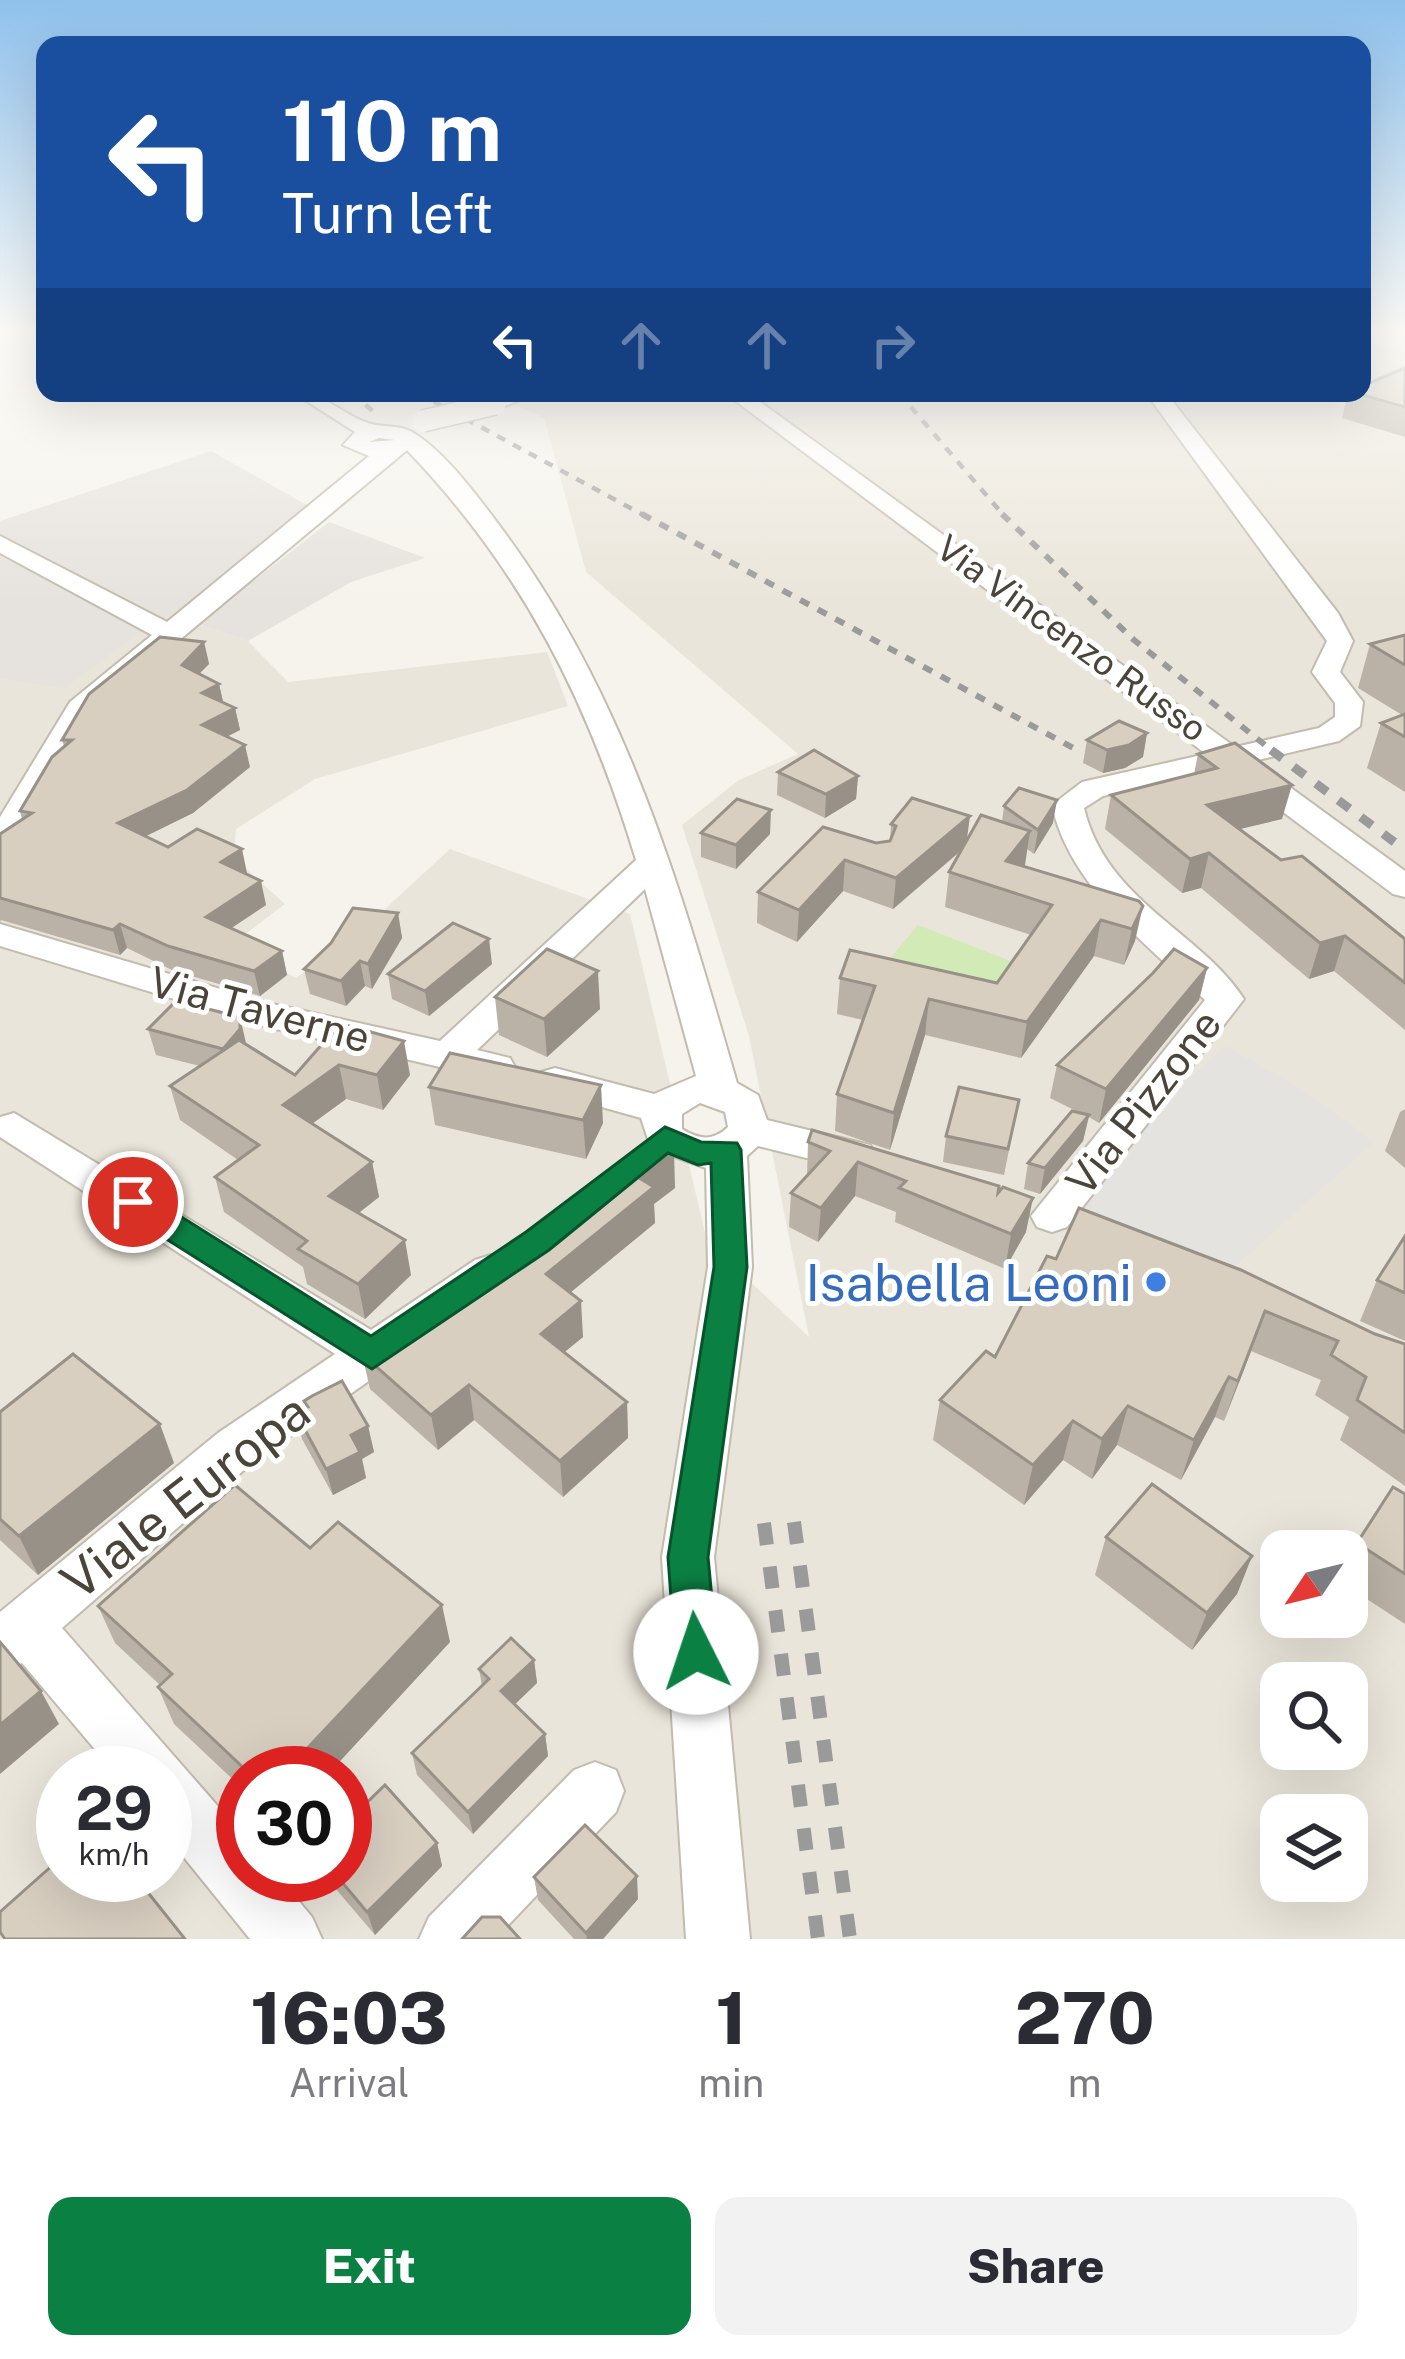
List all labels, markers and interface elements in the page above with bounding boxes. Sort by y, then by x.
text: 110 m [282,81,502,180]
icon: left [84,84,240,240]
text: Turn left [282,182,493,245]
icon: left [482,312,548,378]
icon: ahead [608,312,674,378]
icon: ahead [734,312,800,378]
icon: right [860,312,926,378]
street label: Via Vincenzo Russo [929,526,1215,750]
street label: Via Taverne [144,956,376,1062]
street label: Via Pizzone [1055,1000,1231,1204]
pin [82,1151,184,1253]
icon: arrive [100,1169,166,1235]
place label: Isabella Leoni [805,1253,1132,1312]
marker: Isabella Leoni [1143,1269,1169,1295]
street label: Viale Europa [49,1381,321,1611]
north arrow [1260,1530,1368,1638]
map controls [1260,1530,1368,1902]
position arrow [633,1589,759,1715]
button: search [1260,1662,1368,1770]
speed limit sign: 30 [216,1746,372,1902]
text: 29 [75,1773,153,1844]
button: layers [1260,1794,1368,1902]
text: km/h [79,1836,149,1872]
text: 16:03 [250,1976,448,2060]
text: 1 [715,1976,747,2060]
text: 270 [1015,1976,1155,2060]
text: Arrival [289,2060,409,2106]
text: min [698,2060,764,2106]
text: m [1068,2060,1102,2106]
button: Exit [48,2197,691,2335]
button: Share [715,2197,1357,2335]

